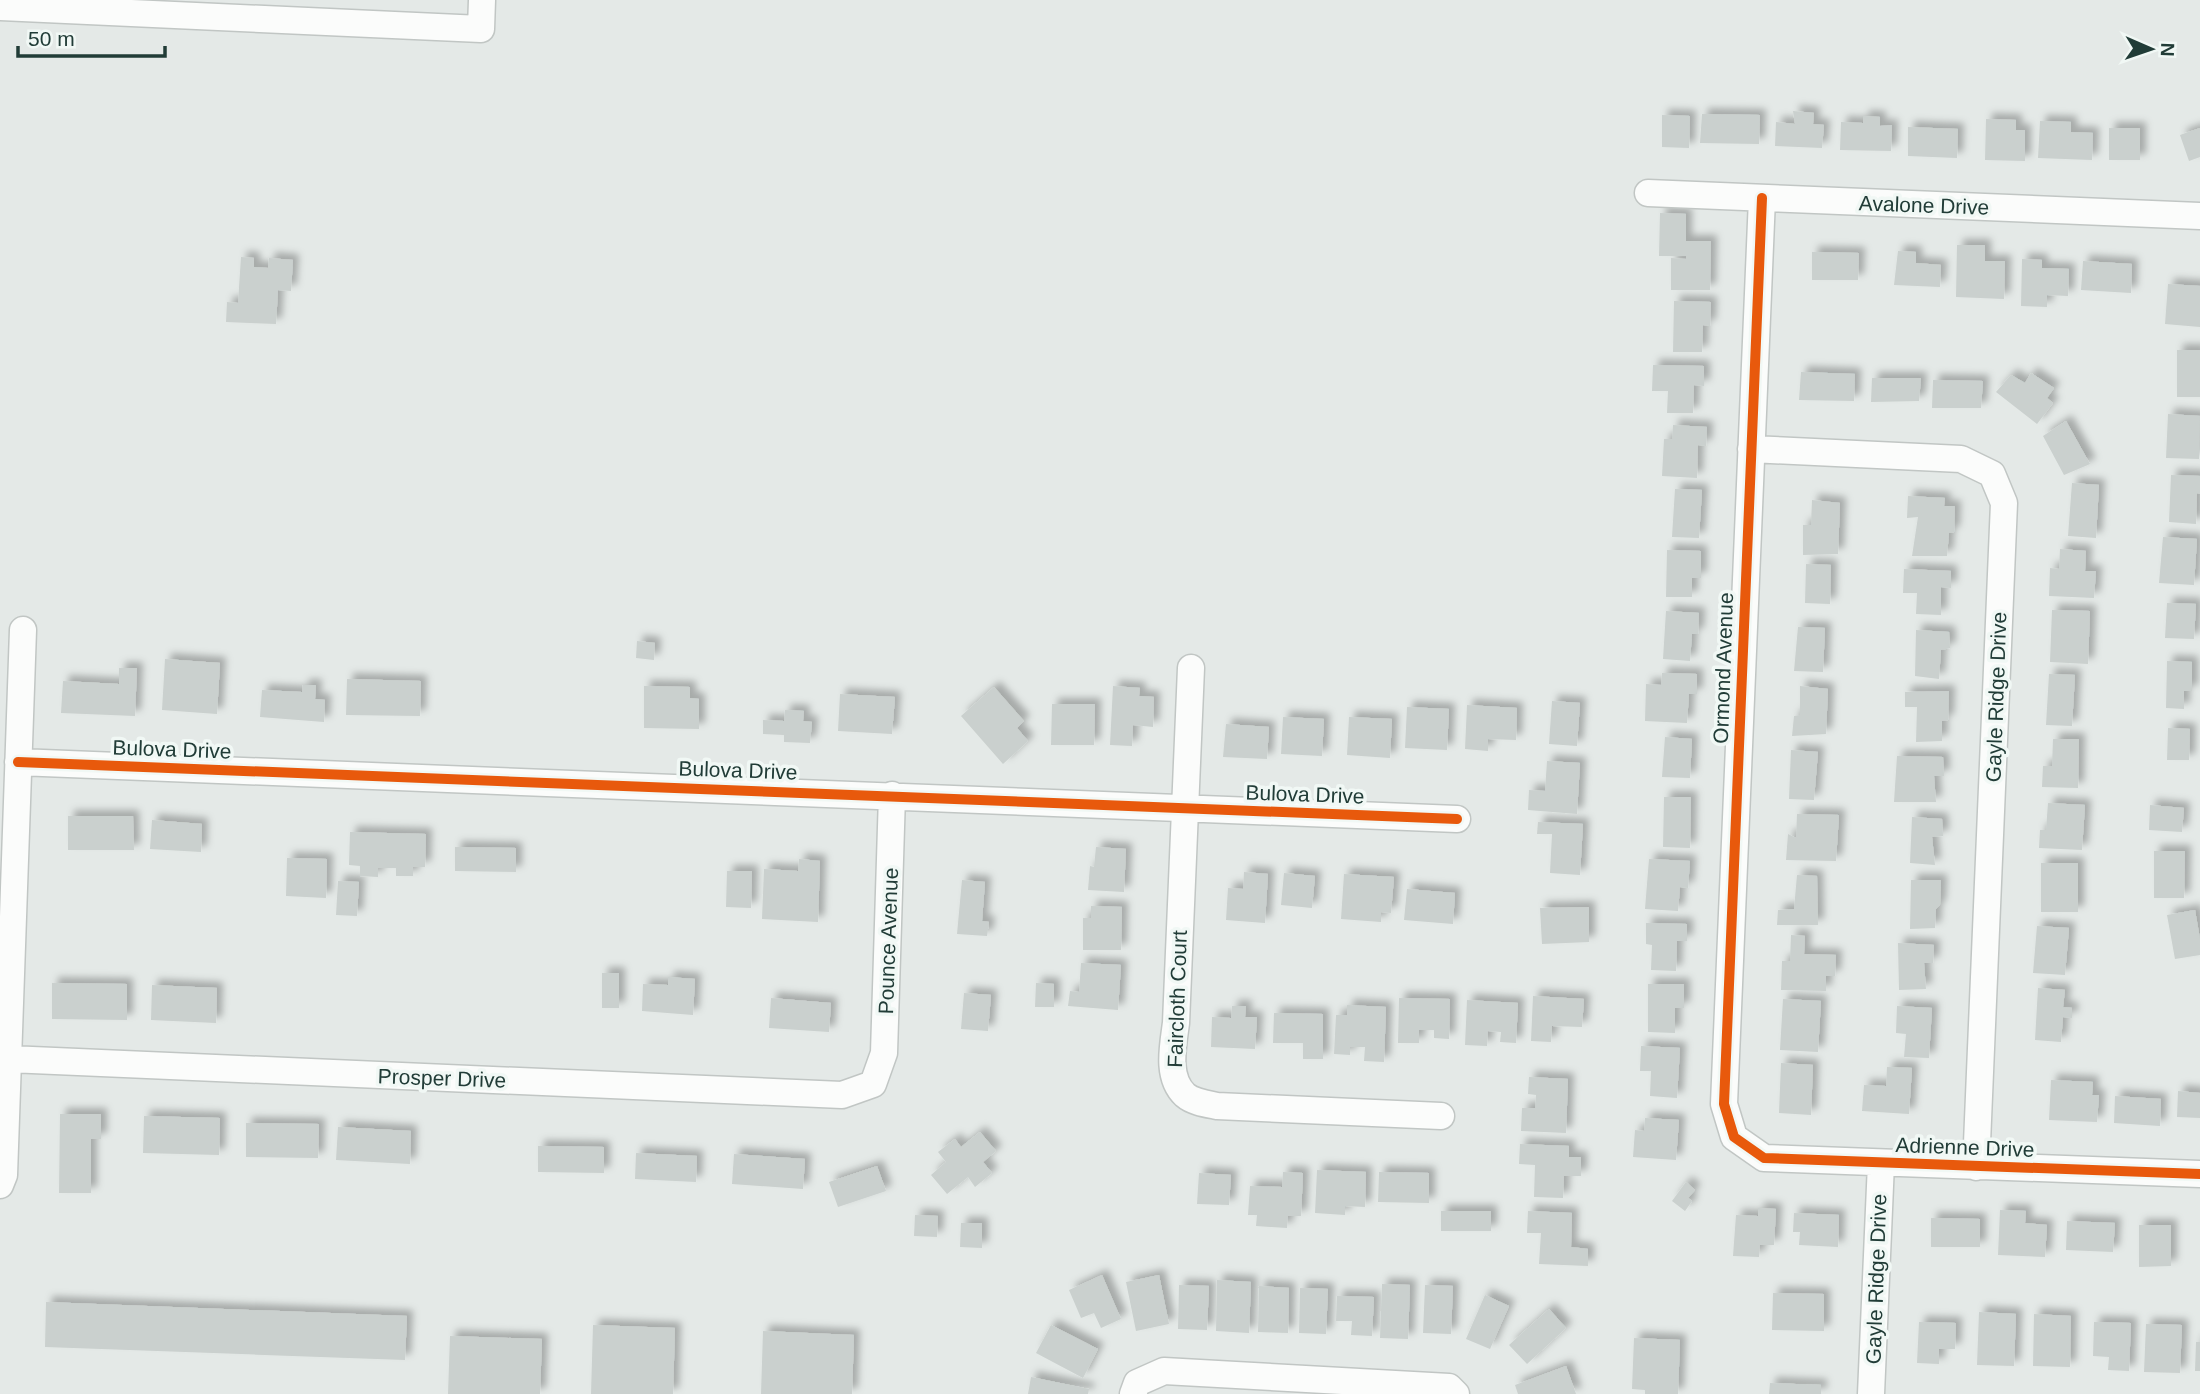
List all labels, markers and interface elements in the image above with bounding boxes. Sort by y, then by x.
scale bar [18,14,164,58]
north arrow [2116,14,2186,84]
text: 50 m [28,27,75,50]
text: N [2157,42,2178,57]
street label: Avalone Drive [1858,191,1990,219]
street label: Ormond Avenue [1709,592,1737,744]
street label: Gayle Ridge Drive [1982,611,2010,783]
street label: Bulova Drive [112,735,232,763]
street label: Bulova Drive [678,756,798,784]
street label: Bulova Drive [1245,780,1365,808]
street label: Pounce Avenue [874,867,902,1015]
street label: Faircloth Court [1163,930,1191,1068]
street label: Prosper Drive [377,1064,507,1092]
street label: Adrienne Drive [1895,1133,2035,1161]
street label: Gayle Ridge Drive [1862,1193,1890,1365]

